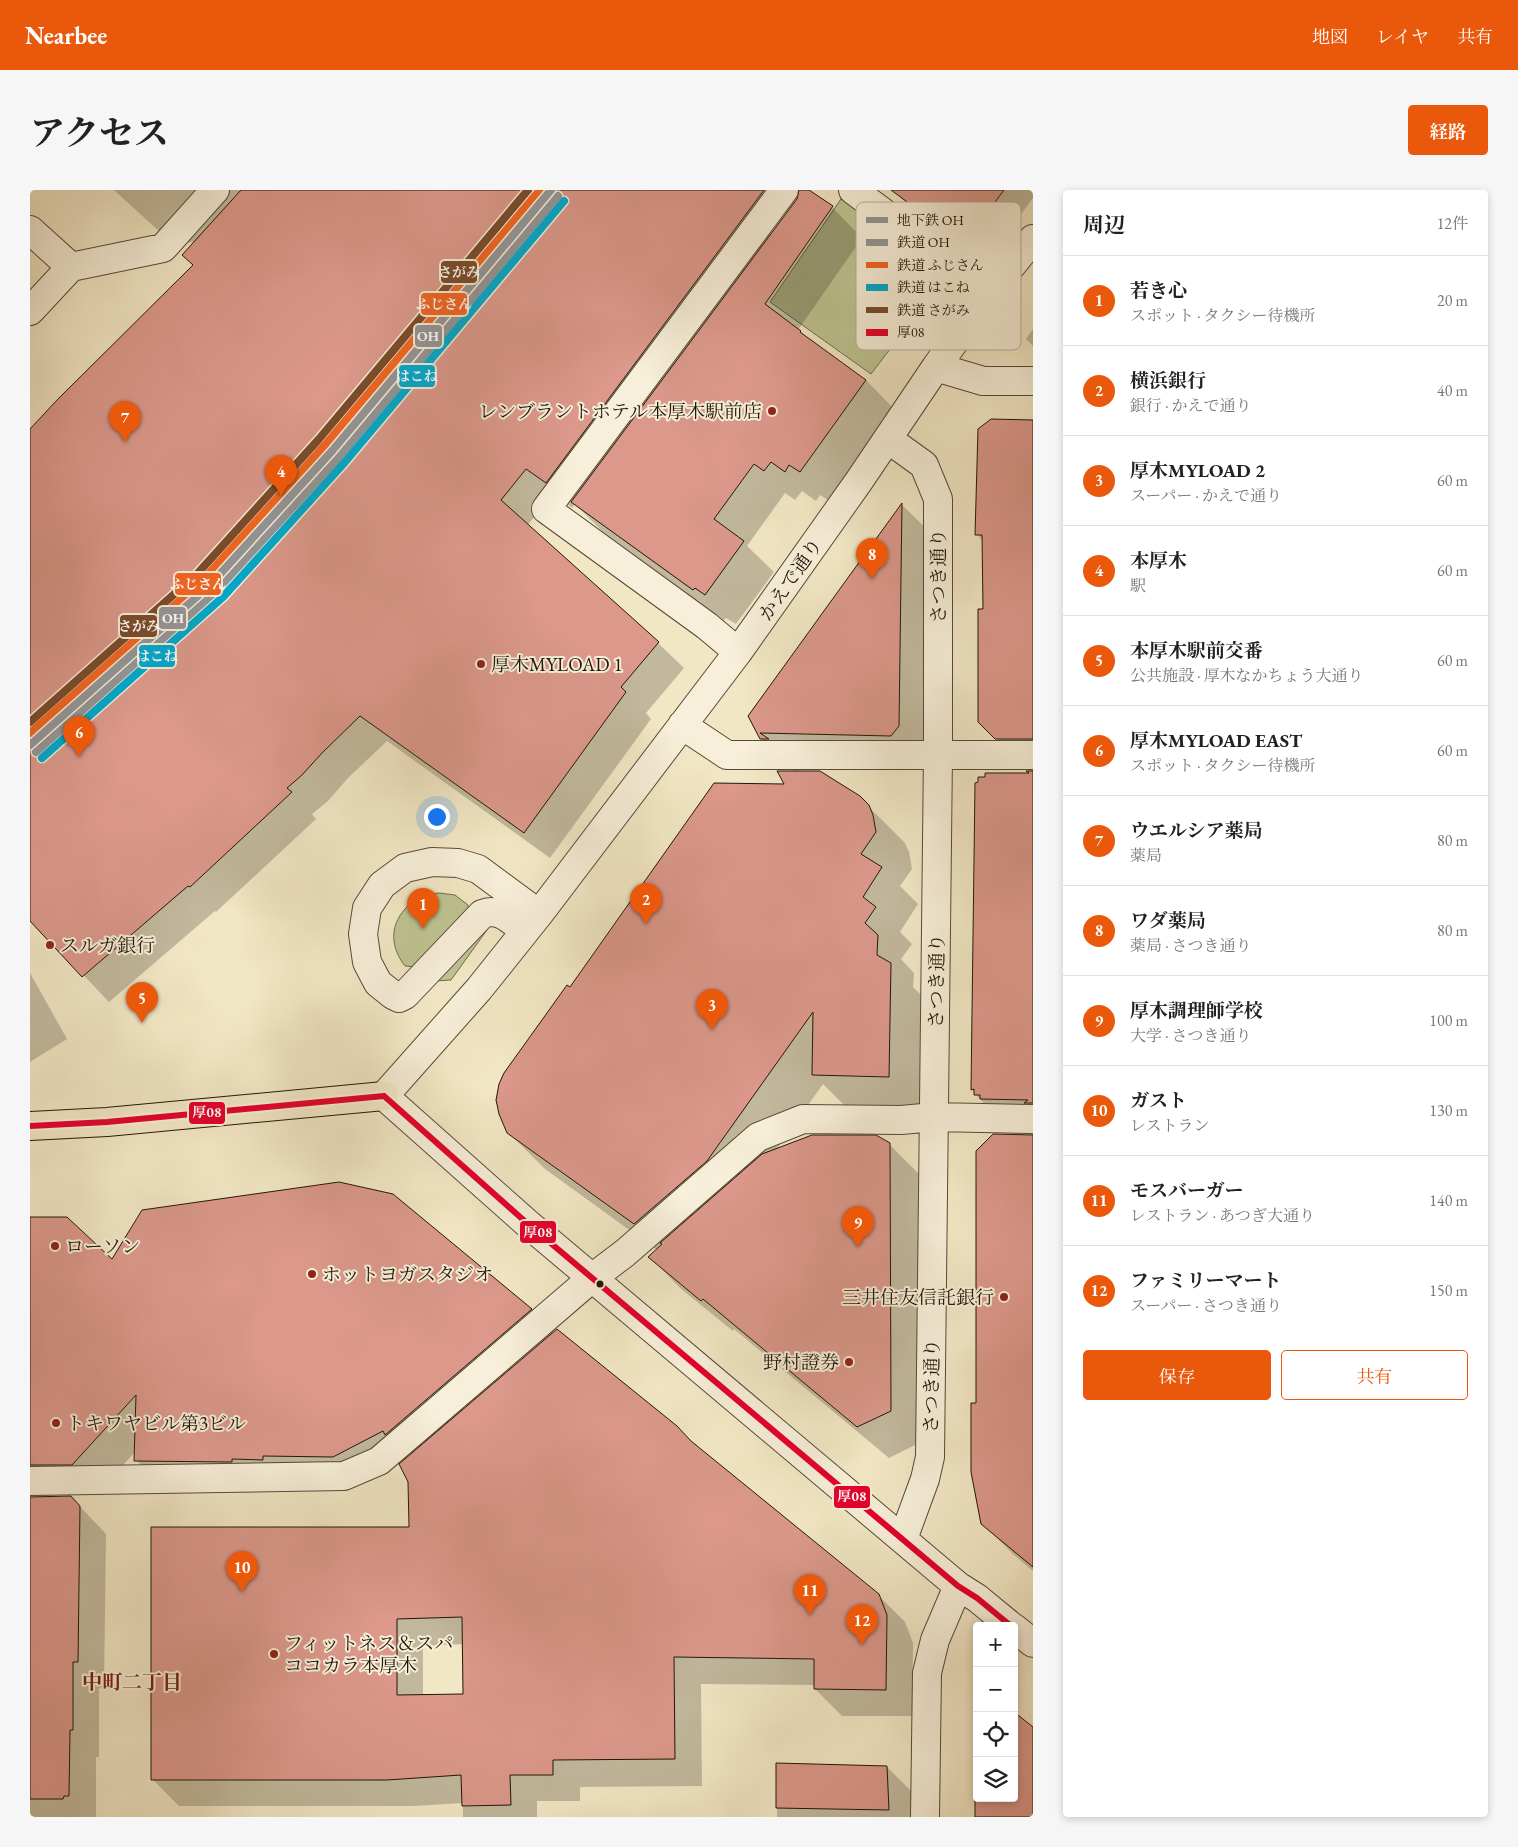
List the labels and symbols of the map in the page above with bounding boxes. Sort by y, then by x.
legend [856,202,1021,350]
text: 地下鉄 OH [897,211,964,229]
text: 鉄道 OH [897,233,950,251]
text: 鉄道 ふじさん [897,256,984,274]
line badge: さがみ [440,260,478,284]
text: さがみ [438,263,480,281]
text: 鉄道 はこね [897,278,970,296]
line badge: ふじさん [420,292,468,316]
text: ふじさん [416,295,472,313]
text: 鉄道 さがみ [897,301,970,319]
text: 厚08 [897,323,925,341]
line badge: OH [414,324,443,348]
text: OH [417,327,439,345]
line badge: はこね [398,364,436,388]
text: はこね [396,367,438,385]
place label: レンブラントホテル本厚木駅前店 [478,399,762,424]
pin: 7 [109,401,141,442]
marker: レンブラントホテル本厚木駅前店 [766,405,778,417]
pin: 4 [265,455,297,496]
street label: さつき通り [926,528,951,624]
street label: かえで通り [753,533,828,625]
pin: 8 [856,538,888,579]
line badge: ふじさん [174,572,222,596]
text: ふじさん [170,575,226,593]
line badge: OH [158,606,187,630]
text: OH [162,609,184,627]
line badge: さがみ [119,614,158,638]
text: さがみ [118,617,160,635]
line badge: はこね [138,644,176,668]
text: はこね [136,647,178,665]
place label: 厚木MYLOAD 1 [491,652,623,677]
marker: 厚木MYLOAD 1 [475,658,487,670]
pin: 6 [63,716,95,757]
your location [424,804,450,830]
pin: 2 [630,883,662,924]
pin: 1 [407,888,439,929]
place label: スルガ銀行 [60,933,155,958]
street label: さつき通り [923,933,950,1029]
marker: スルガ銀行 [44,939,56,951]
pin: 5 [126,982,158,1023]
pin: 3 [696,989,728,1030]
line badge: 厚08 [188,1101,226,1125]
text: 厚08 [193,1103,221,1121]
pin: 9 [842,1206,874,1247]
line badge: 厚08 [519,1220,557,1244]
text: 厚08 [524,1223,552,1241]
place label: ローソン [65,1234,140,1259]
marker: ローソン [49,1240,61,1252]
place label: ホットヨガスタジオ [322,1262,493,1287]
marker: ホットヨガスタジオ [306,1268,318,1280]
unlabelled marker [595,1279,605,1289]
place label: 三井住友信託銀行 [842,1285,994,1310]
marker: 三井住友信託銀行 [998,1291,1010,1303]
street label: さつき通り [918,1338,945,1434]
place label: 野村證券 [763,1350,839,1375]
marker: 野村證券 [843,1356,855,1368]
place label: トキワヤビル第3ビル [66,1411,246,1436]
marker: トキワヤビル第3ビル [50,1417,62,1429]
line badge: 厚08 [833,1485,871,1509]
text: 厚08 [838,1487,866,1505]
pin: 10 [226,1551,258,1592]
pin: 11 [794,1574,826,1615]
pin: 12 [846,1604,878,1645]
place label: フィットネス＆スパ ココカラ本厚木 [284,1631,453,1678]
marker: フィットネス＆スパ ココカラ本厚木 [268,1648,280,1660]
district label: 中町二丁目 [82,1669,182,1695]

